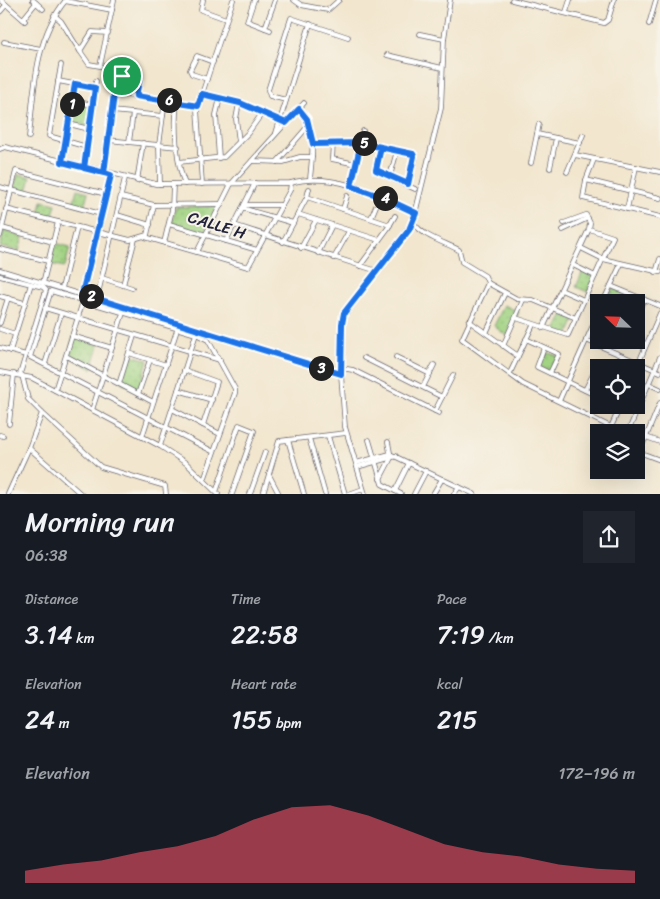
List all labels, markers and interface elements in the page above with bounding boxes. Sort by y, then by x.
pin [101,55,143,97]
icon: arrive [108,62,136,90]
pin: 6 [156,88,182,112]
text: 6 [166,88,173,113]
pin: 1 [60,92,84,116]
text: 1 [69,92,76,117]
pin: 5 [352,130,376,156]
text: 5 [360,131,369,156]
pin: 4 [372,186,398,210]
text: 4 [381,186,390,211]
street label: CALLE H [184,202,250,248]
pin: 2 [78,284,104,308]
text: 2 [87,284,96,309]
north arrow [590,294,645,349]
map controls [590,294,645,479]
pin: 3 [308,356,334,380]
text: 3 [318,356,325,381]
button: locate [590,359,645,414]
button: layers [590,424,645,479]
text: Morning run [25,497,175,546]
button: share [583,511,635,563]
text: 06:38 [25,541,67,570]
text: Distance [25,587,78,612]
text: Time [231,587,261,612]
text: Pace [437,587,467,612]
text: 3.14 [25,612,73,657]
text: 22:58 [231,612,298,657]
text: 7:19 [437,612,485,657]
text: km [73,626,94,651]
text: /km [485,626,514,651]
text: Elevation [25,672,82,697]
text: Heart rate [231,672,297,697]
text: kcal [437,672,462,697]
text: 24 [25,697,55,742]
text: 155 [231,697,272,742]
text: 215 [437,697,477,742]
text: m [55,711,69,736]
text: bpm [272,711,302,736]
text: Elevation [25,759,90,788]
text: 172–196 m [558,759,635,788]

